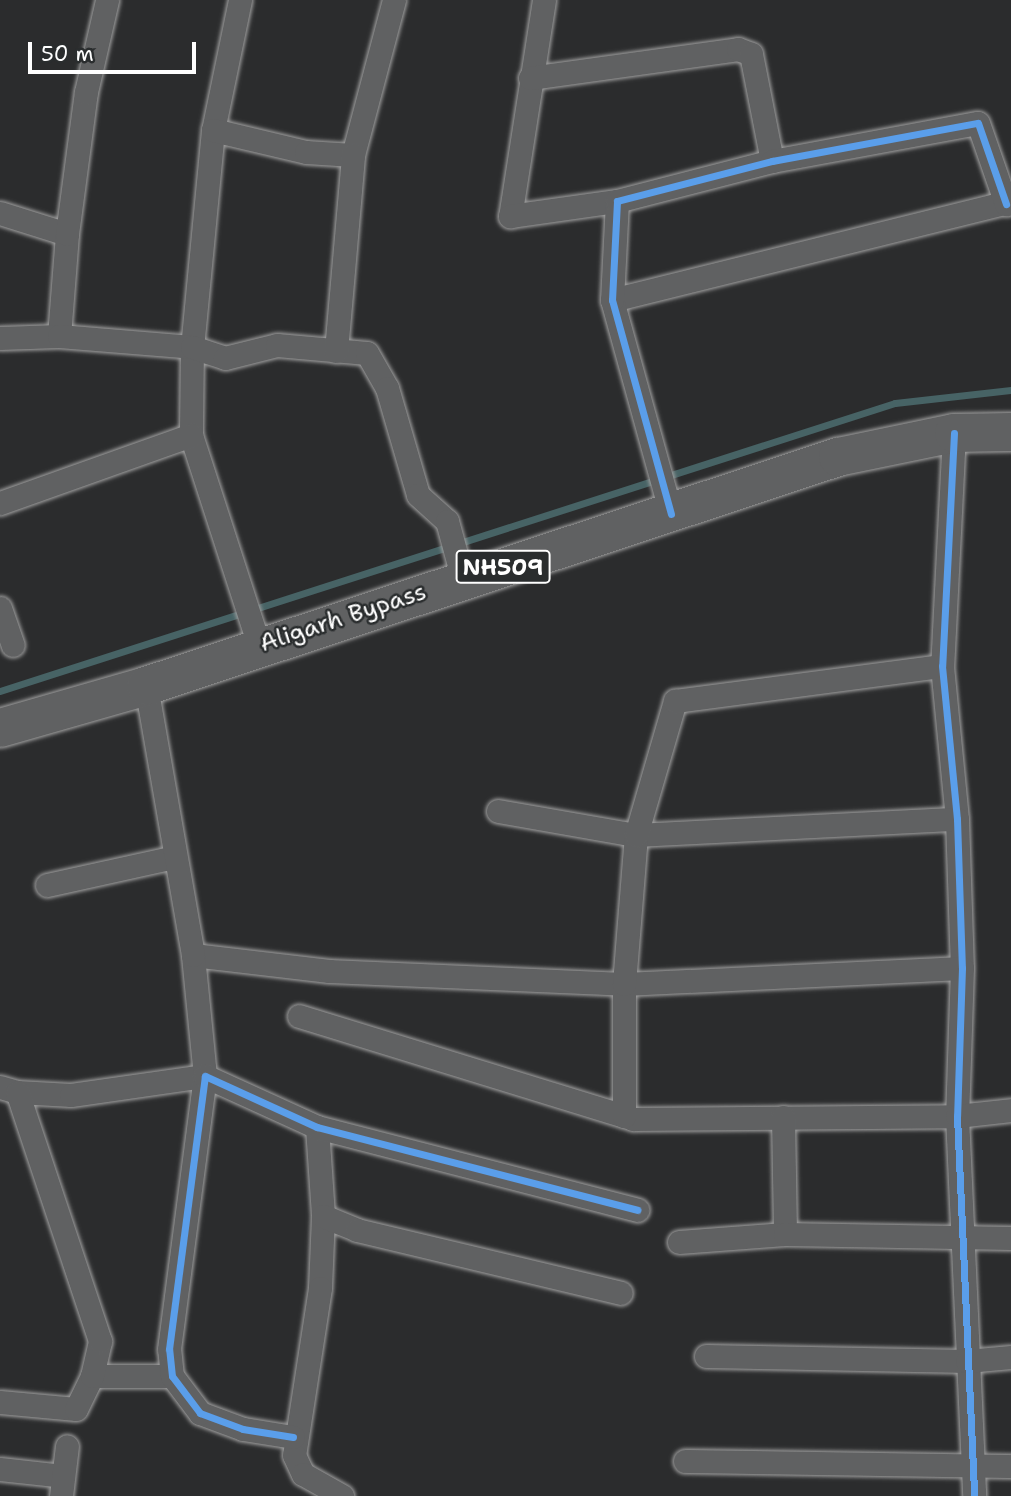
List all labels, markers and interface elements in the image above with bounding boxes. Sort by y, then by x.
scale bar [32,28,200,72]
text: 50 m [41,40,94,68]
road number: NH509 [454,548,552,586]
street label: Aligarh Bypass [256,578,430,658]

